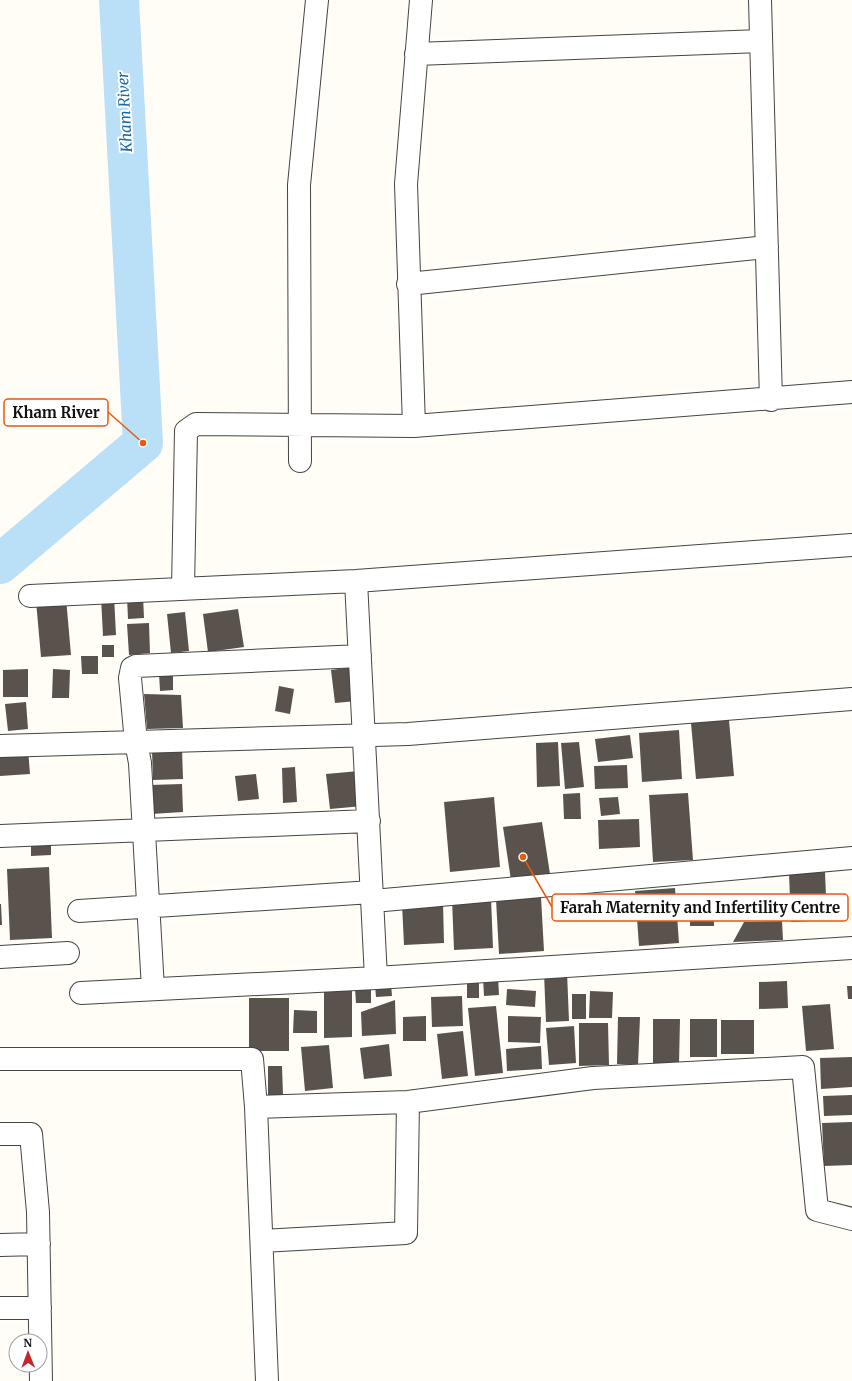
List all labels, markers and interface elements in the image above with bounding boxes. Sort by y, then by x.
water label: Kham River [113,70,136,154]
callout: Kham River [4,399,108,426]
text: Kham River [12,403,100,422]
callout: Farah Maternity and Infertility Centre [552,894,848,921]
text: Farah Maternity and Infertility Centre [560,898,840,917]
north arrow [8,1333,48,1373]
text: N [23,1336,33,1350]

